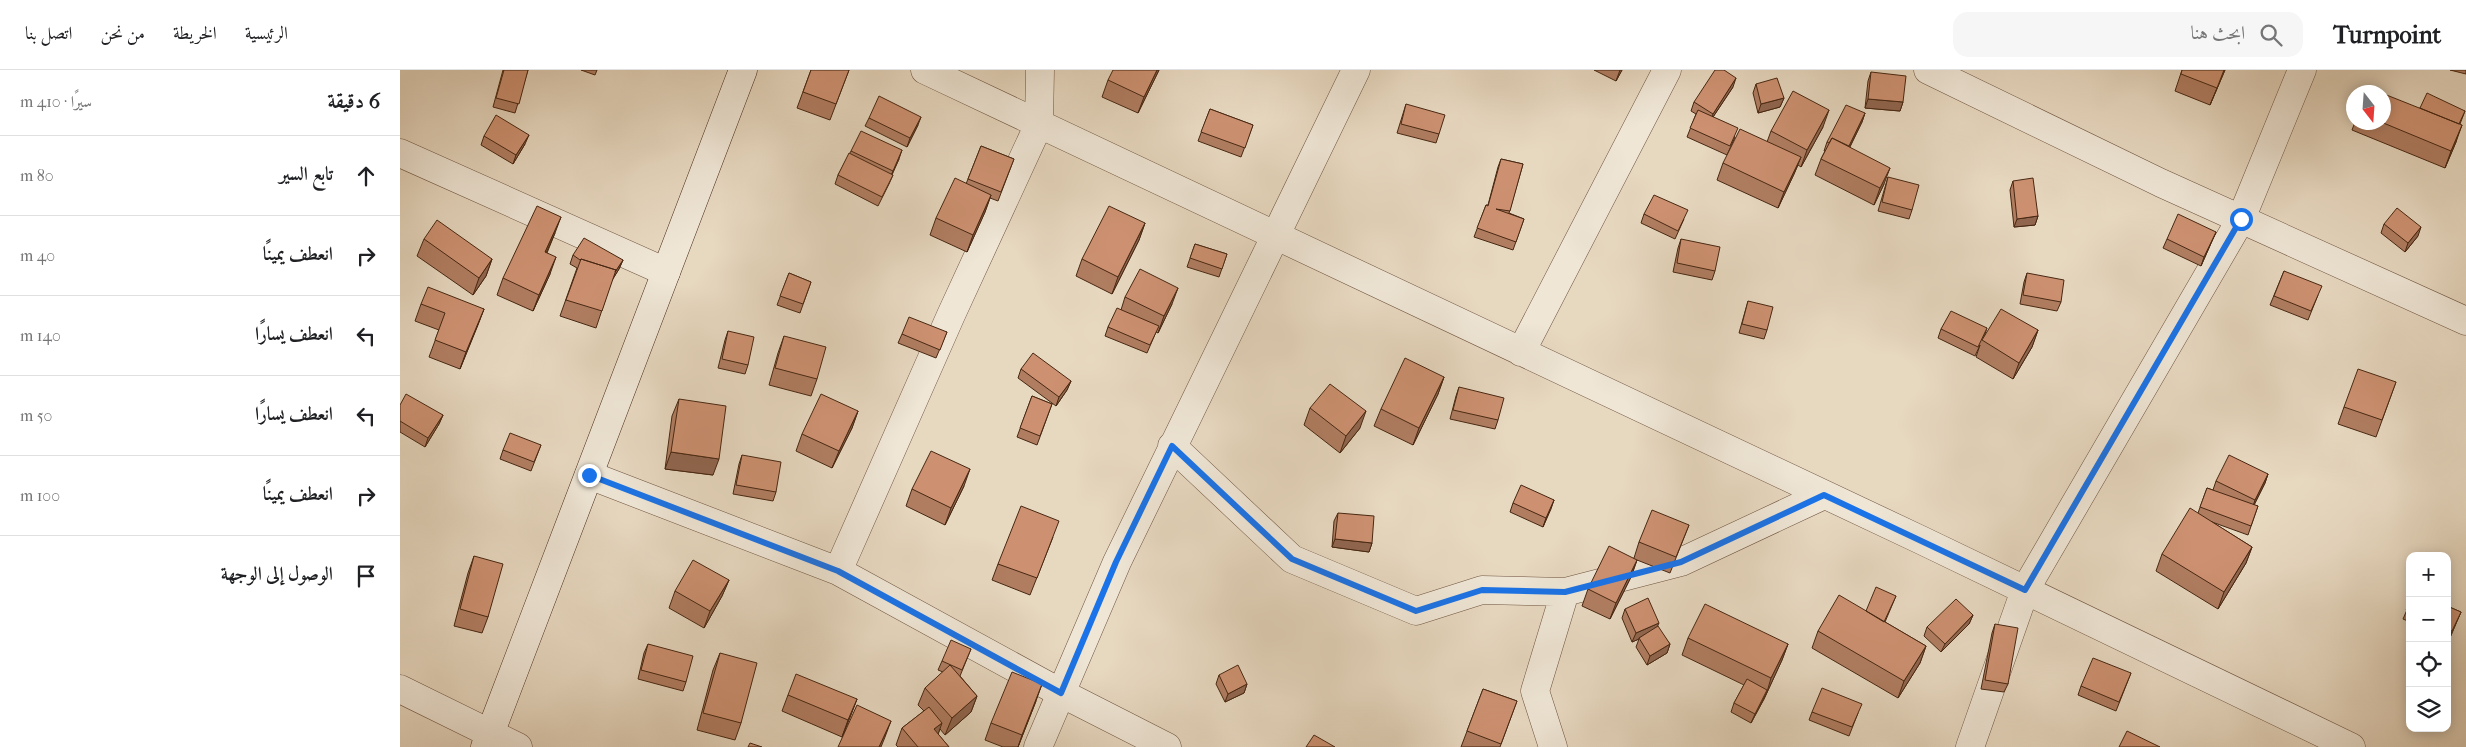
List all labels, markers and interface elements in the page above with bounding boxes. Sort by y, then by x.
search box [1953,12,2303,57]
icon: search [2257,21,2285,49]
text: Turnpoint [2333,21,2441,49]
text: ابحث هنا [2190,22,2245,44]
text: اتصل بنا [25,23,72,44]
text: من نحن [100,23,145,44]
text: الخريطة [173,23,217,44]
text: الرئيسية [245,23,288,44]
north arrow [2346,85,2391,130]
text: 6 دقيقة [327,89,380,113]
text: سيرًا · 410 m [20,92,92,111]
icon: ahead [352,162,380,190]
text: تابع السير [279,163,333,185]
text: 80 m [20,166,54,185]
route start [2230,208,2253,231]
icon: right [352,242,380,270]
text: انعطف يمينًا [263,243,333,265]
text: 40 m [20,246,55,265]
icon: left [352,322,380,350]
text: انعطف يسارًا [255,323,333,345]
text: 140 m [20,326,61,345]
icon: left [352,402,380,430]
text: انعطف يسارًا [255,403,333,425]
text: 50 m [20,406,52,425]
route end [578,464,601,487]
icon: right [352,482,380,510]
text: انعطف يمينًا [263,483,333,505]
text: 100 m [20,486,60,505]
map controls [2406,552,2451,732]
button: + [2406,552,2451,597]
icon: arrive [352,562,380,590]
text: الوصول إلى الوجهة [221,563,333,585]
button: − [2406,597,2451,642]
button: locate [2406,642,2451,687]
button: layers [2406,687,2451,732]

